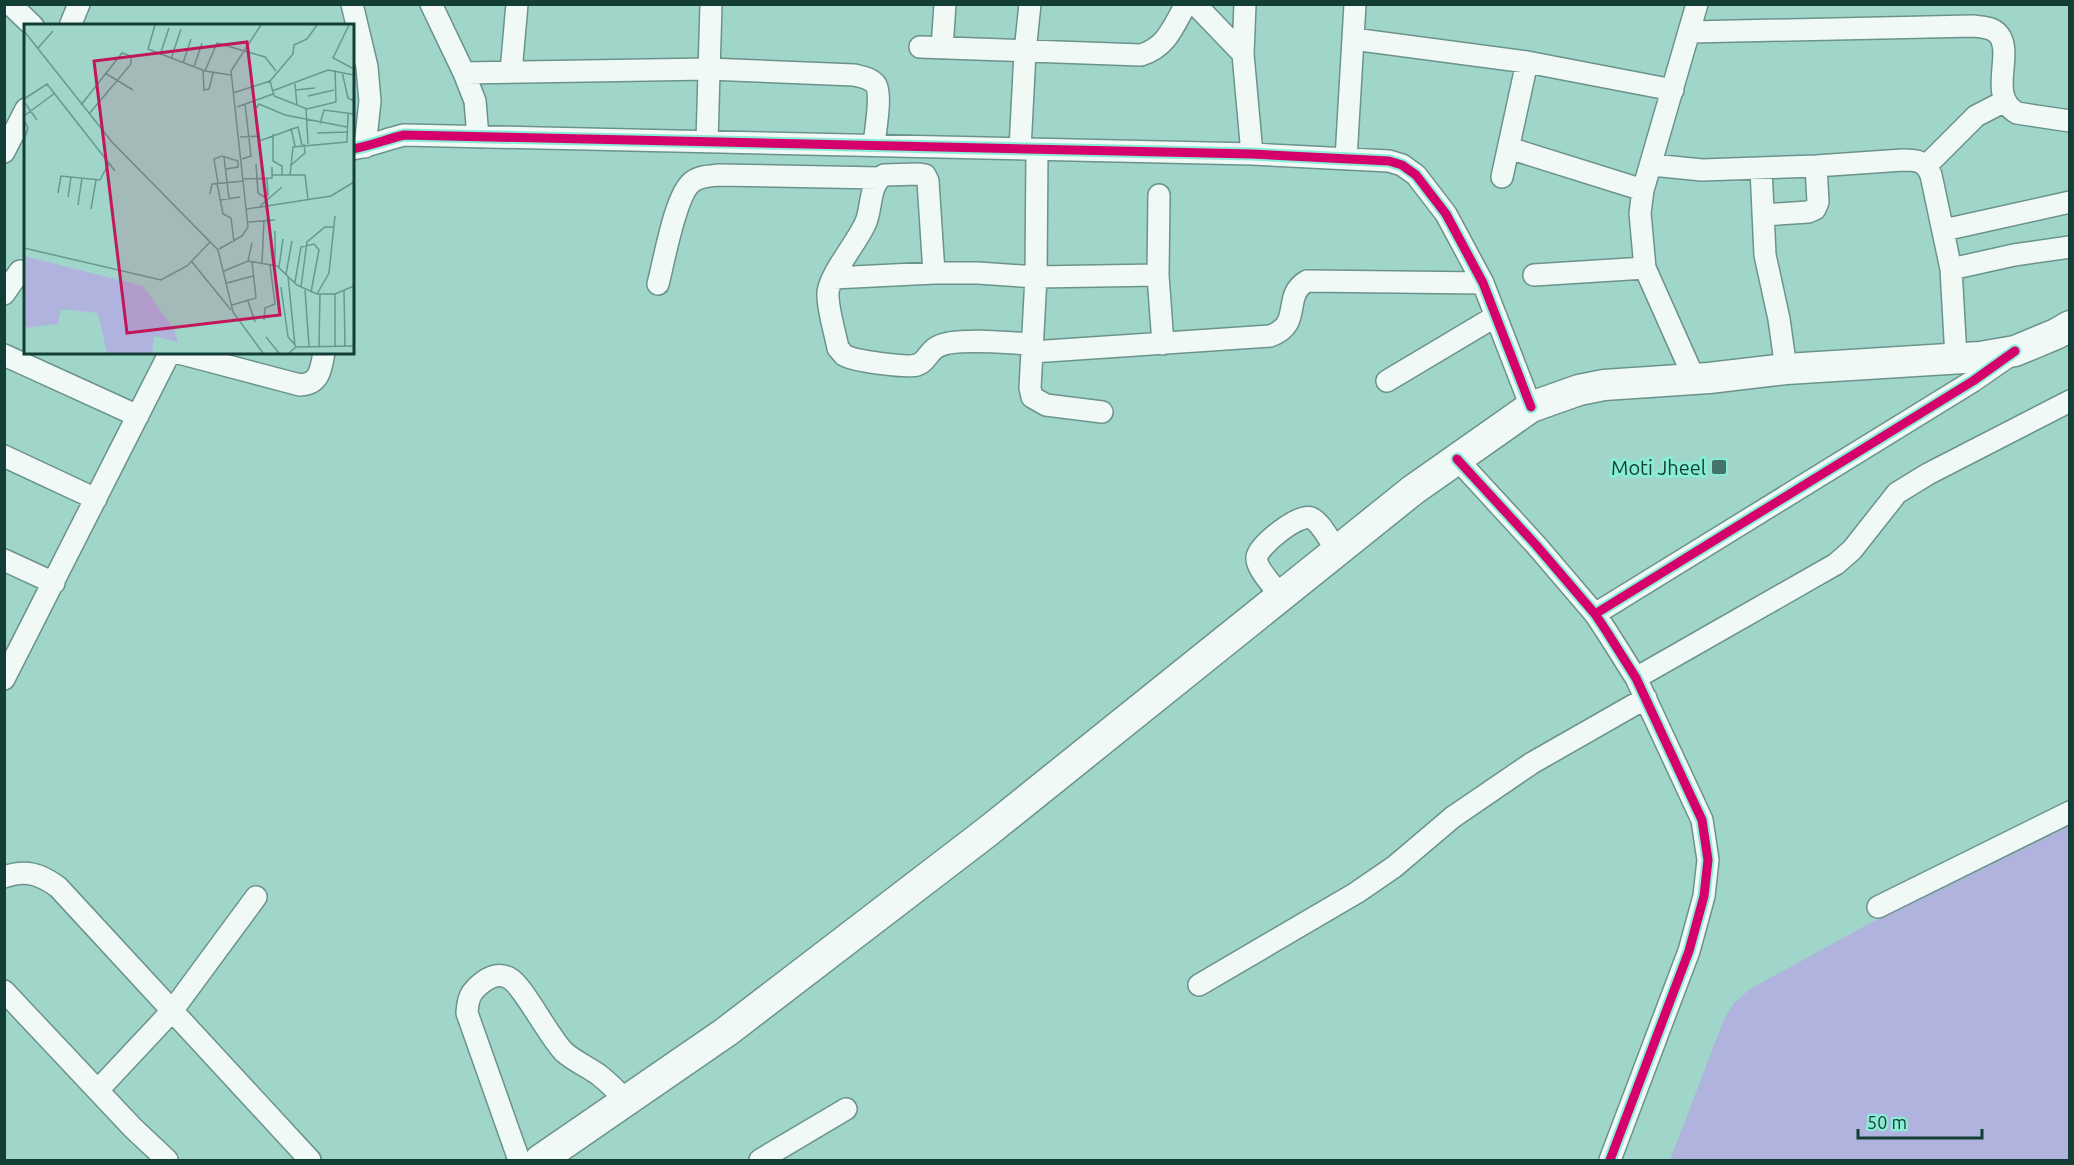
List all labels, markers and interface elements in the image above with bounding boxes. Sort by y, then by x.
inset map [24,24,354,354]
place label: Moti Jheel [1611,456,1706,479]
marker: Moti Jheel [1710,458,1728,476]
scale bar [1858,1102,1982,1140]
text: 50 m [1867,1112,1907,1132]

